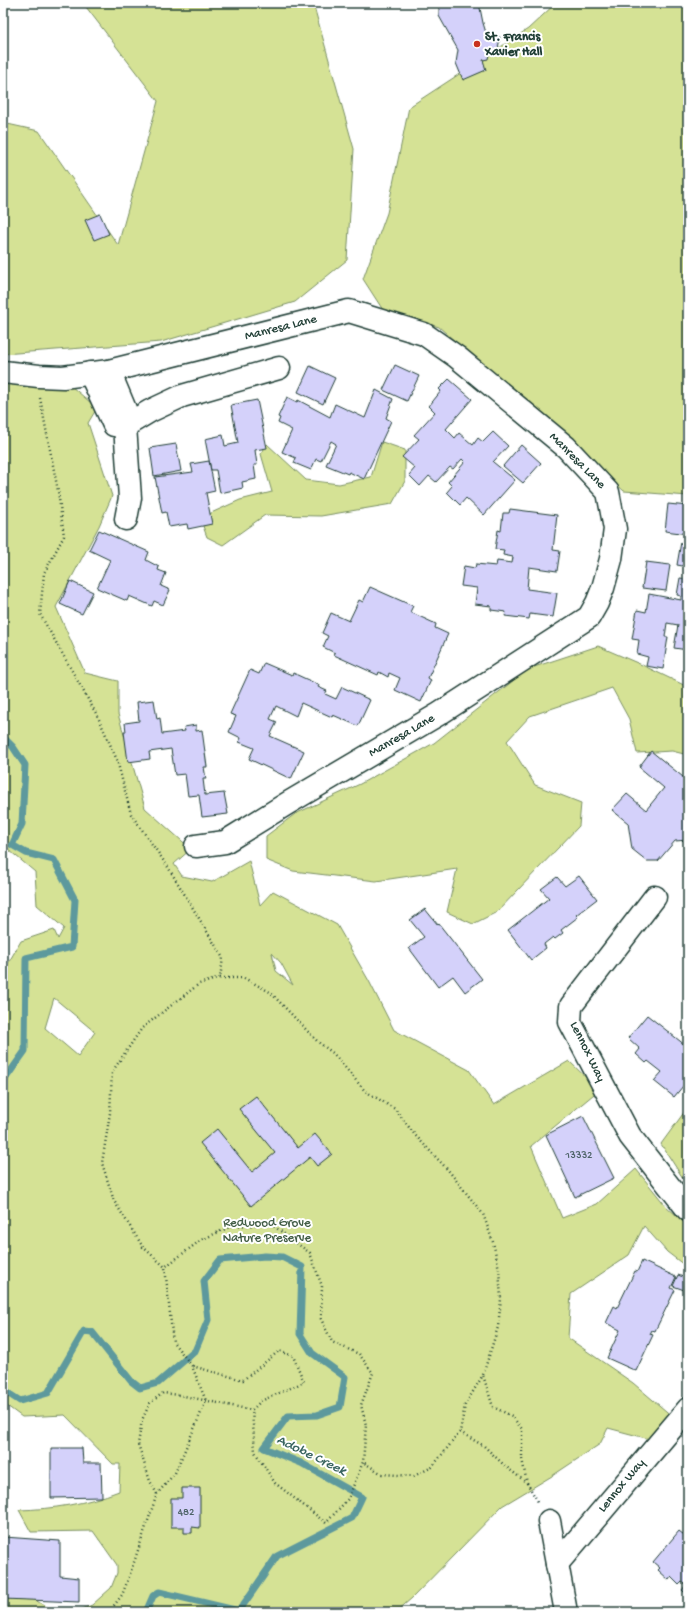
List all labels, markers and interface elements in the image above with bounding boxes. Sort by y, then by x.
place label: St. Francis Xavier Hall [484,30,543,60]
marker: St. Francis Xavier Hall [472,39,482,49]
street label: Manresa Lane [243,312,319,344]
street label: Manresa Lane [546,430,609,493]
street label: Manresa Lane [366,711,438,761]
street label: Lennox Way [566,1019,608,1085]
house number: 13332 [565,1150,593,1162]
park label: Redwood Grove Nature Preserve [223,1216,312,1246]
water label: Adobe Creek [274,1432,350,1481]
street label: Lennox Way [595,1456,649,1516]
house number: 482 [178,1507,195,1519]

